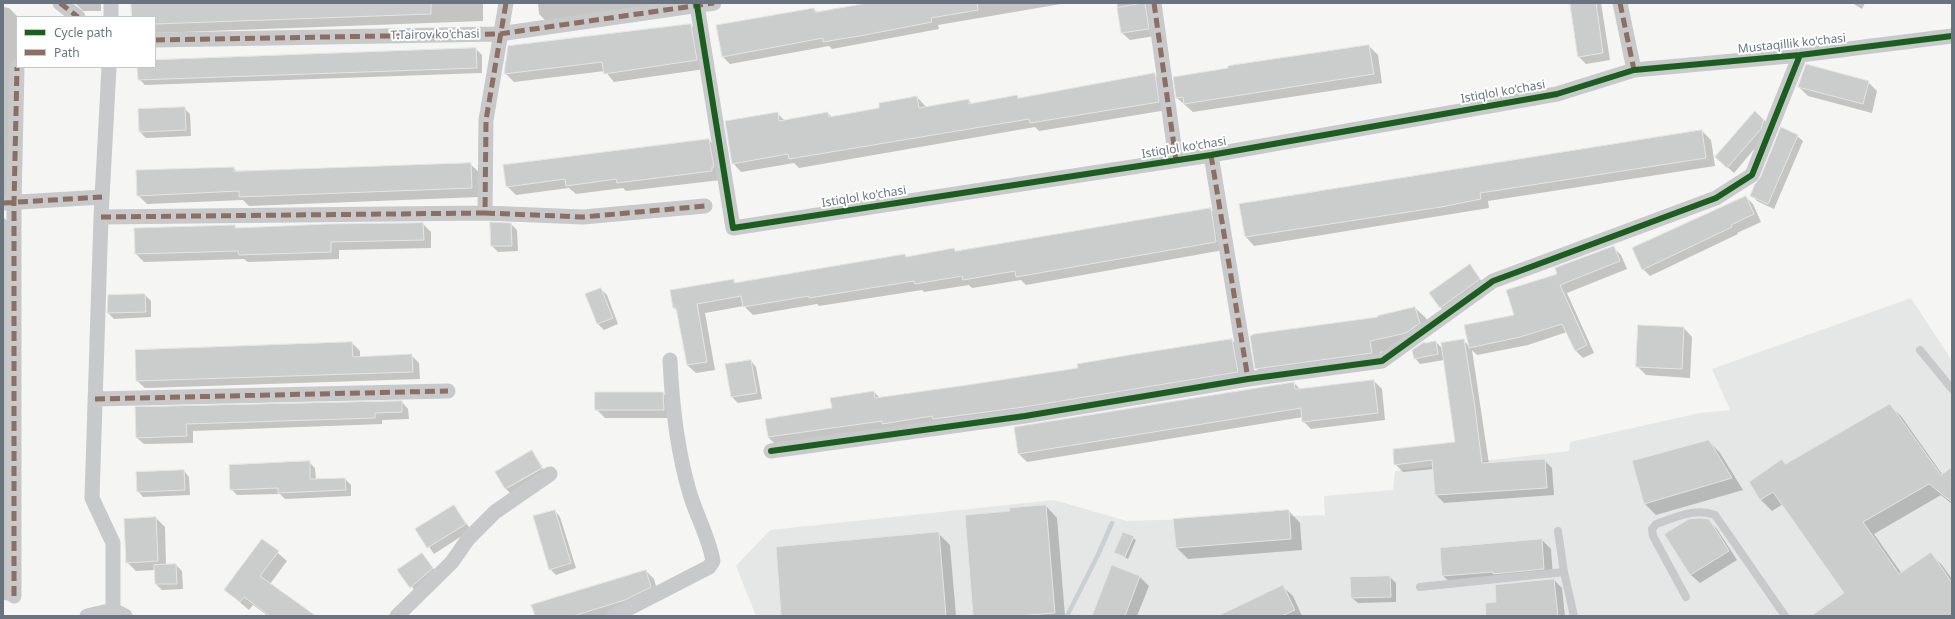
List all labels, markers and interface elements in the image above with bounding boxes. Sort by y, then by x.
legend [16,16,156,68]
text: Cycle path [54,24,112,41]
street label: T.Tairov ko'chasi [390,27,480,43]
street label: Mustaqillik ko'chasi [1737,31,1847,57]
text: Path [54,44,80,61]
street label: Istiqlol ko'chasi [1460,77,1546,107]
street label: Istiqlol ko'chasi [1141,134,1227,162]
street label: Istiqlol ko'chasi [821,183,907,211]

